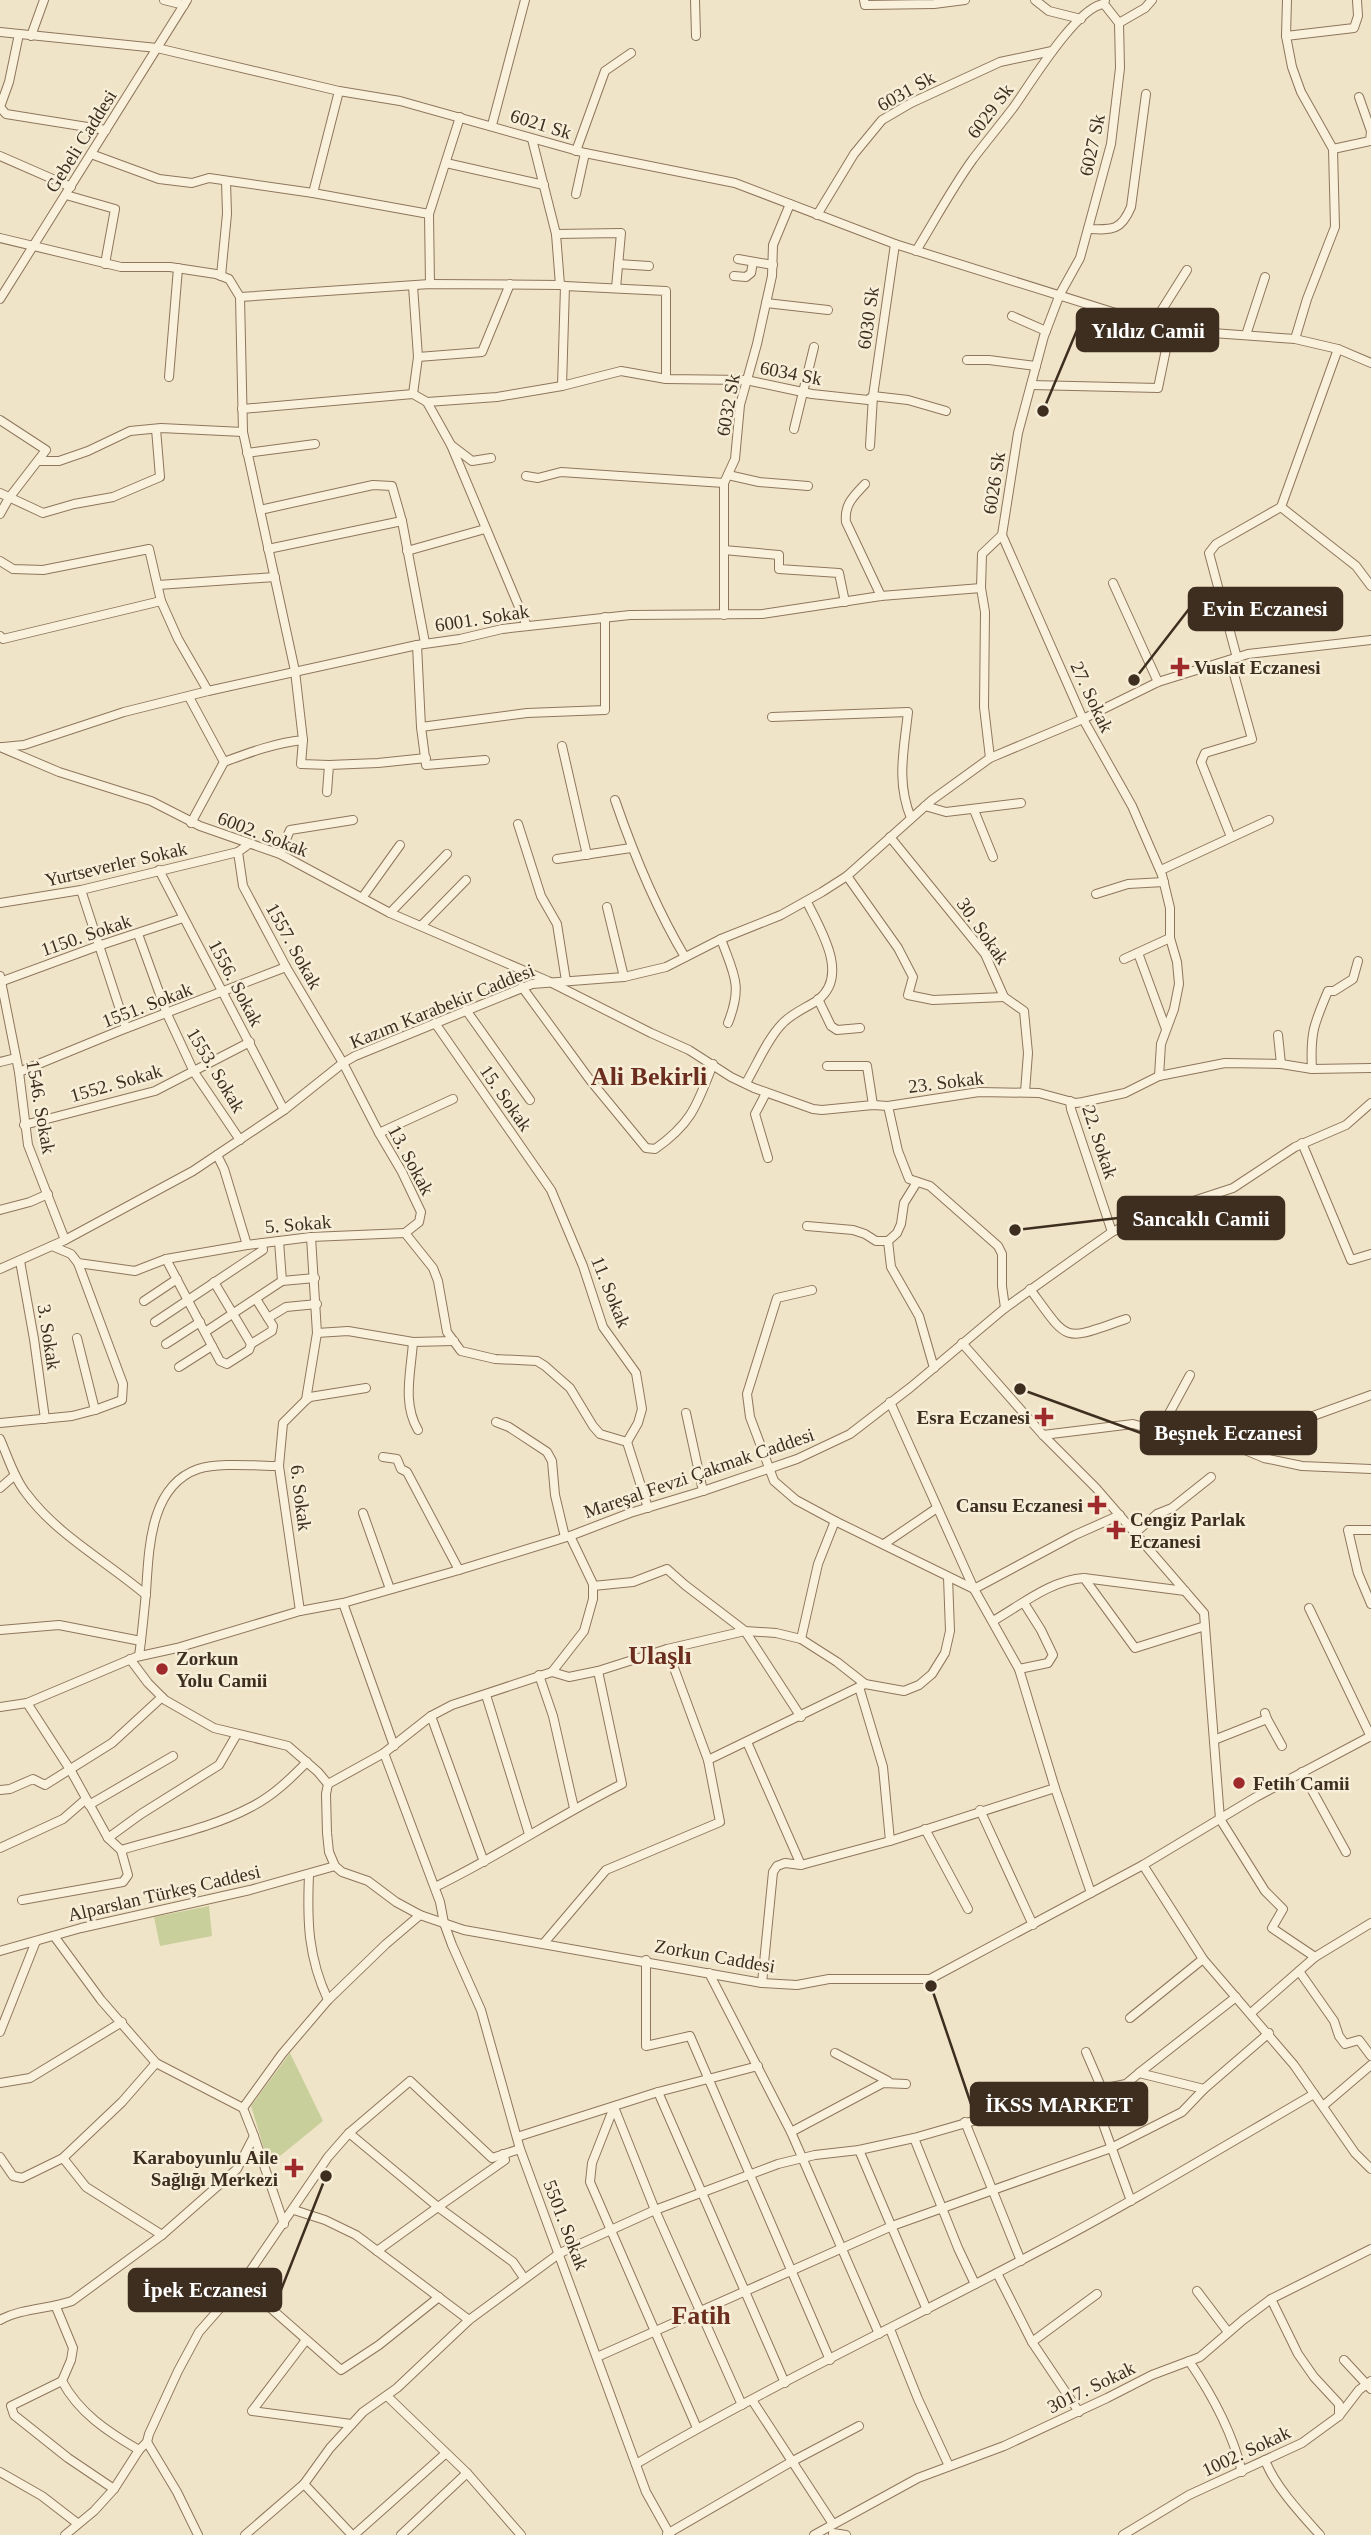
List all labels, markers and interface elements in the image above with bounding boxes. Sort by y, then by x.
street label: 6031 Sk [873,66,939,115]
street label: 6029 Sk [963,79,1018,142]
street label: Gebeli Caddesi [41,86,121,196]
street label: 6021 Sk [508,105,575,143]
street label: 6027 Sk [1075,112,1109,178]
street label: 6030 Sk [853,285,883,351]
callout: Yıldız Camii [1077,309,1218,351]
text: Yıldız Camii [1091,319,1205,343]
street label: 6034 Sk [758,357,824,389]
street label: 6032 Sk [712,372,744,438]
street label: 6026 Sk [979,450,1009,516]
callout: Evin Eczanesi [1189,588,1342,630]
text: Evin Eczanesi [1202,597,1328,621]
street label: 6001. Sokak [433,600,531,636]
place label: Vuslat Eczanesi [1194,657,1321,678]
street label: 27. Sokak [1066,658,1118,736]
marker: Vuslat Eczanesi [1172,659,1188,675]
street label: 6002. Sokak [215,807,312,861]
street label: Yurtseverler Sokak [43,837,190,891]
street label: 30. Sokak [953,894,1014,969]
street label: 1557. Sokak [262,899,326,993]
street label: 1150. Sokak [38,910,134,960]
street label: 1556. Sokak [204,936,268,1030]
street label: Kazım Karabekir Caddesi [347,959,537,1053]
street label: 1551. Sokak [99,978,196,1032]
street label: 1553. Sokak [183,1024,250,1117]
street label: 1546. Sokak [22,1058,60,1156]
street label: 1552. Sokak [67,1060,165,1106]
street label: 15. Sokak [476,1061,537,1136]
district label: Ali Bekirli [591,1062,707,1091]
street label: 23. Sokak [907,1067,985,1097]
street label: 22. Sokak [1078,1103,1122,1182]
street label: 13. Sokak [384,1122,438,1199]
callout: Sancaklı Camii [1118,1197,1284,1239]
text: Sancaklı Camii [1132,1207,1270,1231]
street label: 5. Sokak [264,1211,333,1237]
street label: 11. Sokak [587,1253,635,1331]
street label: 3. Sokak [33,1303,65,1372]
place label: Esra Eczanesi [917,1407,1030,1428]
marker: Esra Eczanesi [1036,1409,1052,1425]
callout: Beşnek Eczanesi [1141,1412,1316,1454]
text: Beşnek Eczanesi [1154,1421,1302,1445]
street label: Mareşal Fevzi Çakmak Caddesi [581,1424,817,1522]
street label: 6. Sokak [287,1464,316,1533]
place label: Cansu Eczanesi [956,1495,1083,1516]
marker: Cansu Eczanesi [1089,1497,1105,1513]
place label: Cengiz Parlak Eczanesi [1130,1509,1246,1552]
marker: Cengiz Parlak Eczanesi [1108,1522,1124,1538]
district label: Ulaşlı [628,1641,692,1670]
place label: Zorkun Yolu Camii [176,1648,267,1691]
marker: Zorkun Yolu Camii [154,1661,170,1677]
place label: Fetih Camii [1253,1773,1350,1794]
marker: Fetih Camii [1231,1775,1247,1791]
street label: Alparslan Türkeş Caddesi [66,1861,262,1925]
street label: Zorkun Caddesi [653,1935,777,1977]
callout: İKSS MARKET [971,2083,1147,2125]
text: İKSS MARKET [985,2093,1133,2117]
place label: Karaboyunlu Aile Sağlığı Merkezi [133,2147,278,2190]
marker: Karaboyunlu Aile Sağlığı Merkezi [284,2158,304,2178]
street label: 5501. Sokak [539,2177,593,2274]
callout: İpek Eczanesi [129,2269,281,2311]
text: İpek Eczanesi [143,2278,267,2302]
district label: Fatih [671,2301,731,2330]
street label: 3017. Sokak [1044,2357,1139,2417]
street label: 1002. Sokak [1199,2421,1294,2481]

